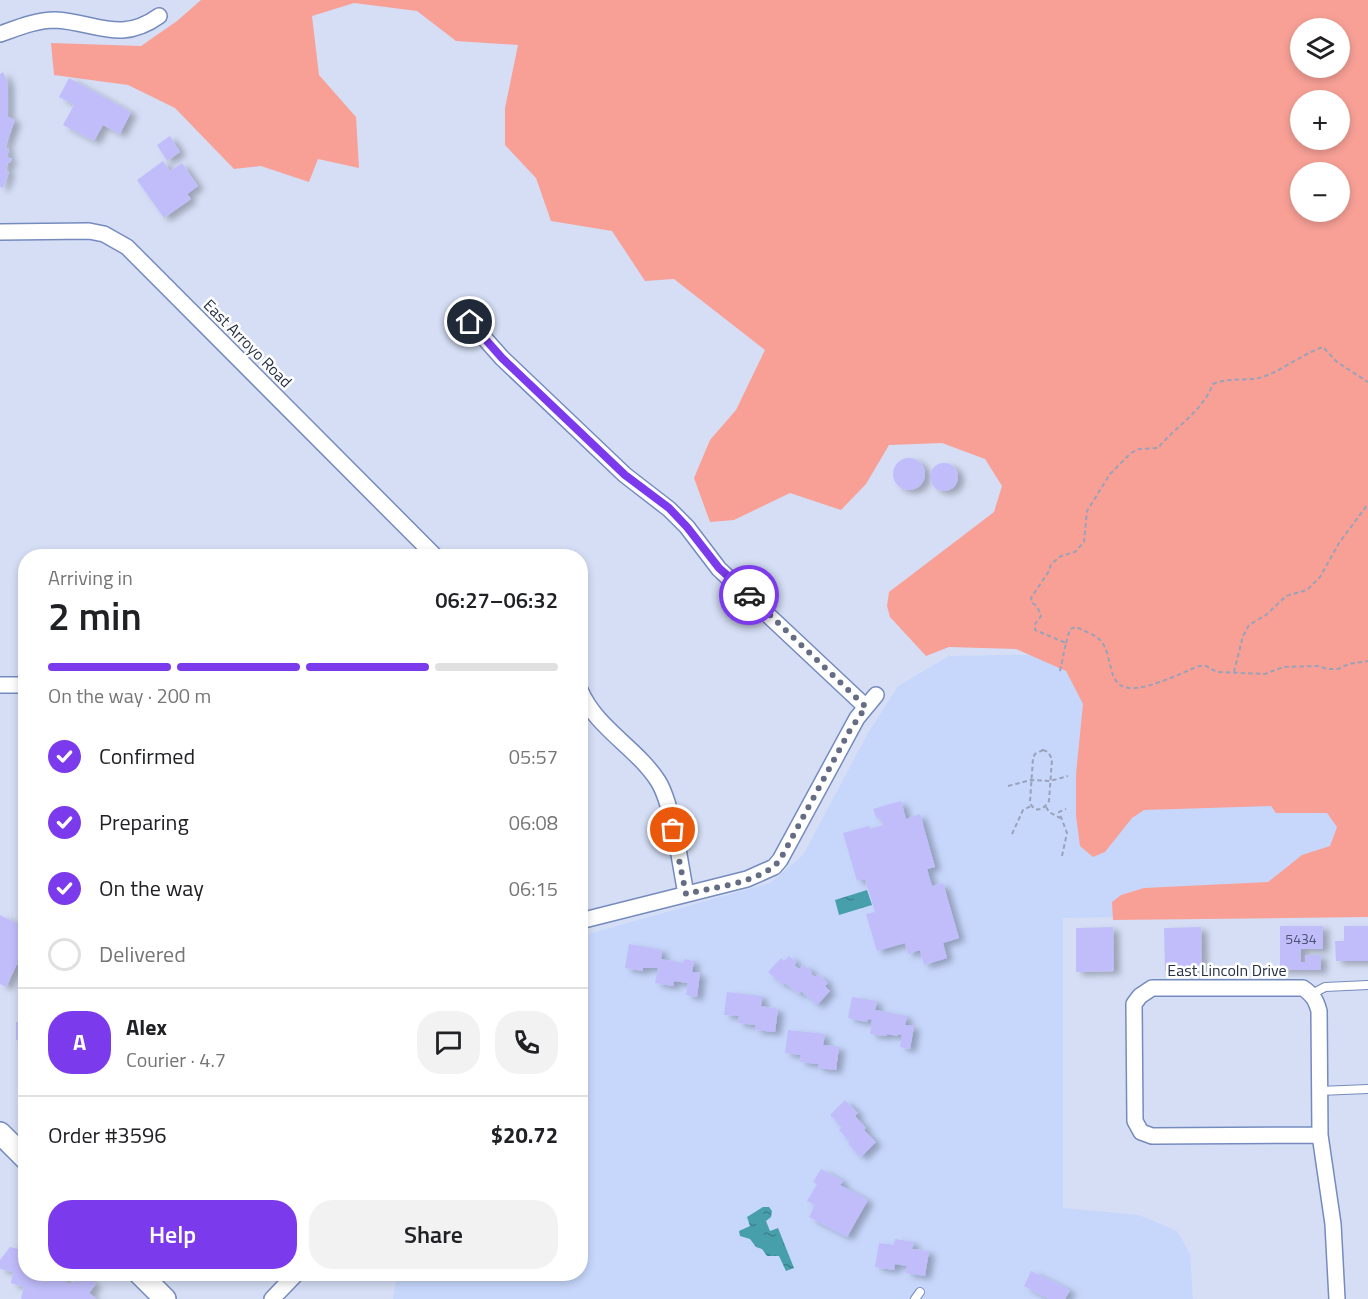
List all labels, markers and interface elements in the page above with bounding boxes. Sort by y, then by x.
map controls [1290,18,1350,222]
button: layers [1290,18,1350,78]
button: + [1290,90,1350,150]
button: − [1290,162,1350,222]
street label: East Arroyo Road [198,293,298,393]
pin [444,296,495,347]
icon: home [453,305,486,338]
text: Arriving in [48,562,133,593]
courier [719,565,779,625]
icon: car [733,579,766,612]
text: 06:27–06:32 [435,583,558,617]
text: 2 min [48,586,142,645]
text: On the way · 200 m [48,680,211,711]
text: Confirmed [99,739,195,773]
icon: check [48,740,81,773]
text: 05:57 [509,741,558,772]
pin [647,804,698,855]
text: Preparing [99,805,189,839]
icon: check [48,806,81,839]
text: 06:08 [509,807,558,838]
icon: bag [656,813,689,846]
text: On the way [99,871,204,905]
icon: check [48,872,81,905]
text: 06:15 [509,873,558,904]
house number: 5434 [1285,928,1317,949]
text: Delivered [99,937,186,971]
street label: East Lincoln Drive [1167,958,1287,982]
text: Alex [126,1010,167,1044]
button: chat [417,1011,480,1074]
button: phone [495,1011,558,1074]
text: A [73,1025,86,1059]
text: Courier · 4.7 [126,1044,226,1075]
text: Order #3596 [48,1118,167,1152]
text: $20.72 [491,1118,558,1152]
button: Help [48,1200,297,1269]
button: Share [309,1200,558,1269]

